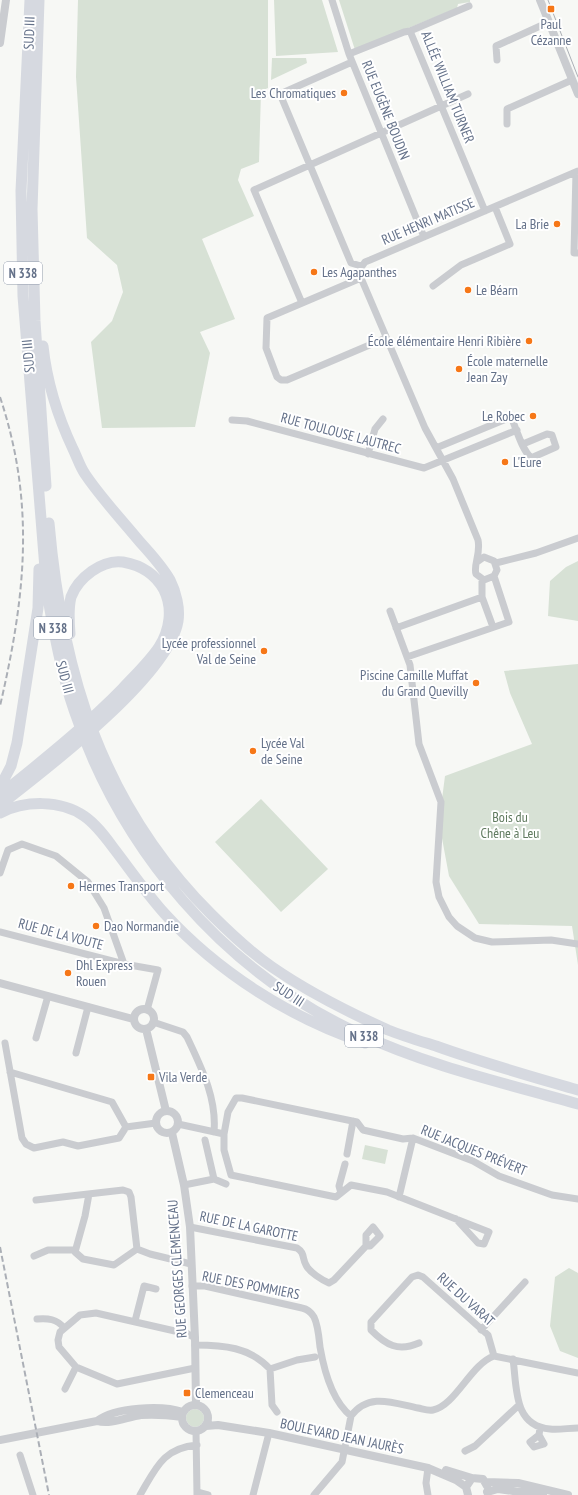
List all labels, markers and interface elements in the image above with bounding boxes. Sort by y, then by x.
marker: Paul Cézanne [546,4,556,14]
place label: Paul Cézanne [531,15,571,49]
street label: SUD III [19,16,39,50]
street label: ALLÉE WILLIAM TURNER [417,28,479,146]
street label: RUE EUGÈNE BOUDIN [358,58,414,162]
place label: Les Chromatiques [251,84,336,102]
marker: Les Chromatiques [339,88,349,98]
street label: RUE HENRI MATISSE [379,193,477,249]
place label: La Brie [516,215,549,233]
marker: La Brie [552,219,562,229]
road number: N 338 [4,262,42,284]
place label: Les Agapanthes [322,263,397,281]
marker: Les Agapanthes [309,267,319,277]
place label: Le Béarn [476,281,518,299]
marker: Le Béarn [463,285,473,295]
place label: École élémentaire Henri Ribière [368,332,521,350]
marker: École élémentaire Henri Ribière [524,336,534,346]
street label: SUD III [18,339,38,373]
place label: École maternelle Jean Zay [466,352,548,386]
marker: École maternelle Jean Zay [454,364,464,374]
place label: Le Robec [482,407,525,425]
street label: RUE TOULOUSE LAUTREC [279,408,404,458]
marker: Le Robec [528,411,538,421]
place label: L'Eure [513,453,542,471]
marker: L'Eure [500,457,510,467]
road number: N 338 [34,617,72,639]
place label: Lycée professionnel Val de Seine [162,634,257,668]
marker: Lycée professionnel Val de Seine [259,646,269,656]
street label: SUD III [52,659,78,695]
place label: Piscine Camille Muffat du Grand Quevilly [360,666,469,700]
marker: Piscine Camille Muffat du Grand Quevilly [471,678,481,688]
place label: Lycée Val de Seine [261,734,305,768]
marker: Lycée Val de Seine [248,746,258,756]
park label: Bois du Chêne à Leu [481,808,539,842]
place label: Hermes Transport [79,877,164,895]
marker: Hermes Transport [66,881,76,891]
street label: RUE DE LA VOUTE [16,914,106,954]
place label: Dao Normandie [104,917,179,935]
marker: Dao Normandie [91,921,101,931]
place label: Dhl Express Rouen [76,956,133,990]
marker: Dhl Express Rouen [63,968,73,978]
street label: SUD III [270,977,308,1011]
road number: N 338 [345,1025,383,1047]
place label: Vila Verde [158,1068,207,1086]
marker: Vila Verde [146,1072,156,1082]
street label: RUE JACQUES PRÉVERT [418,1121,530,1180]
street label: RUE GEORGES CLEMENCEAU [163,1199,191,1339]
street label: RUE DE LA GAROTTE [198,1207,300,1245]
street label: RUE DES POMMIERS [201,1267,301,1303]
street label: RUE DU VARAT [433,1268,499,1330]
place label: Clemenceau [195,1384,254,1402]
marker: Clemenceau [182,1388,192,1398]
street label: BOULEVARD JEAN JAURÈS [279,1414,405,1458]

